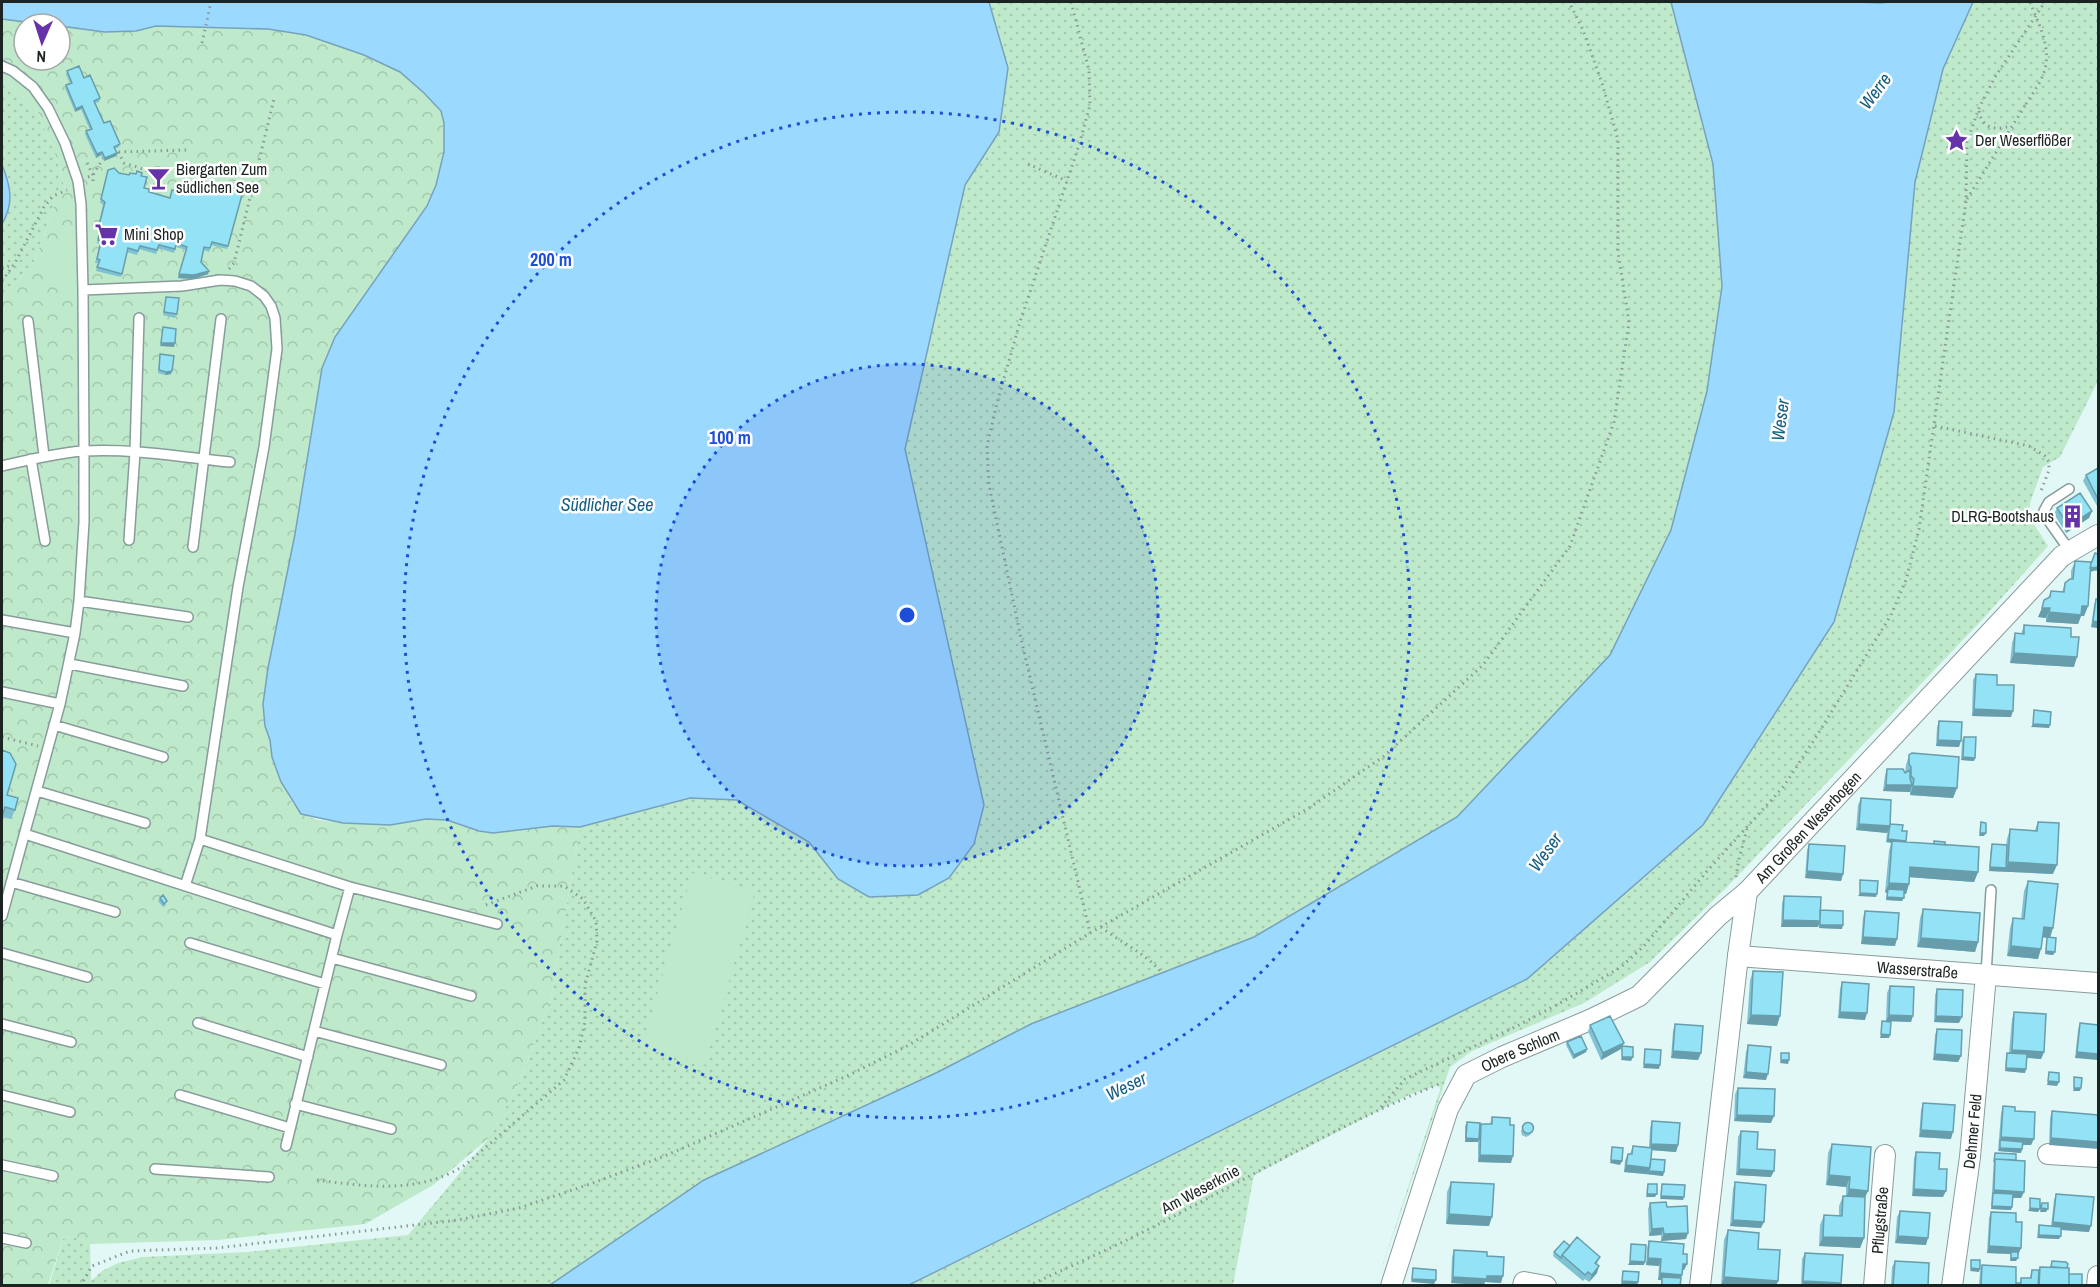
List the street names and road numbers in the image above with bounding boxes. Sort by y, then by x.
street label: Am Großen Weserbogen [1749,766,1866,888]
street label: Wasserstraße [1876,955,1959,983]
street label: Obere Schlom [1477,1023,1563,1077]
street label: Dehmer Feld [1957,1093,1987,1170]
street label: Am Weserknie [1156,1159,1243,1219]
street label: Pflugstraße [1866,1186,1893,1255]

